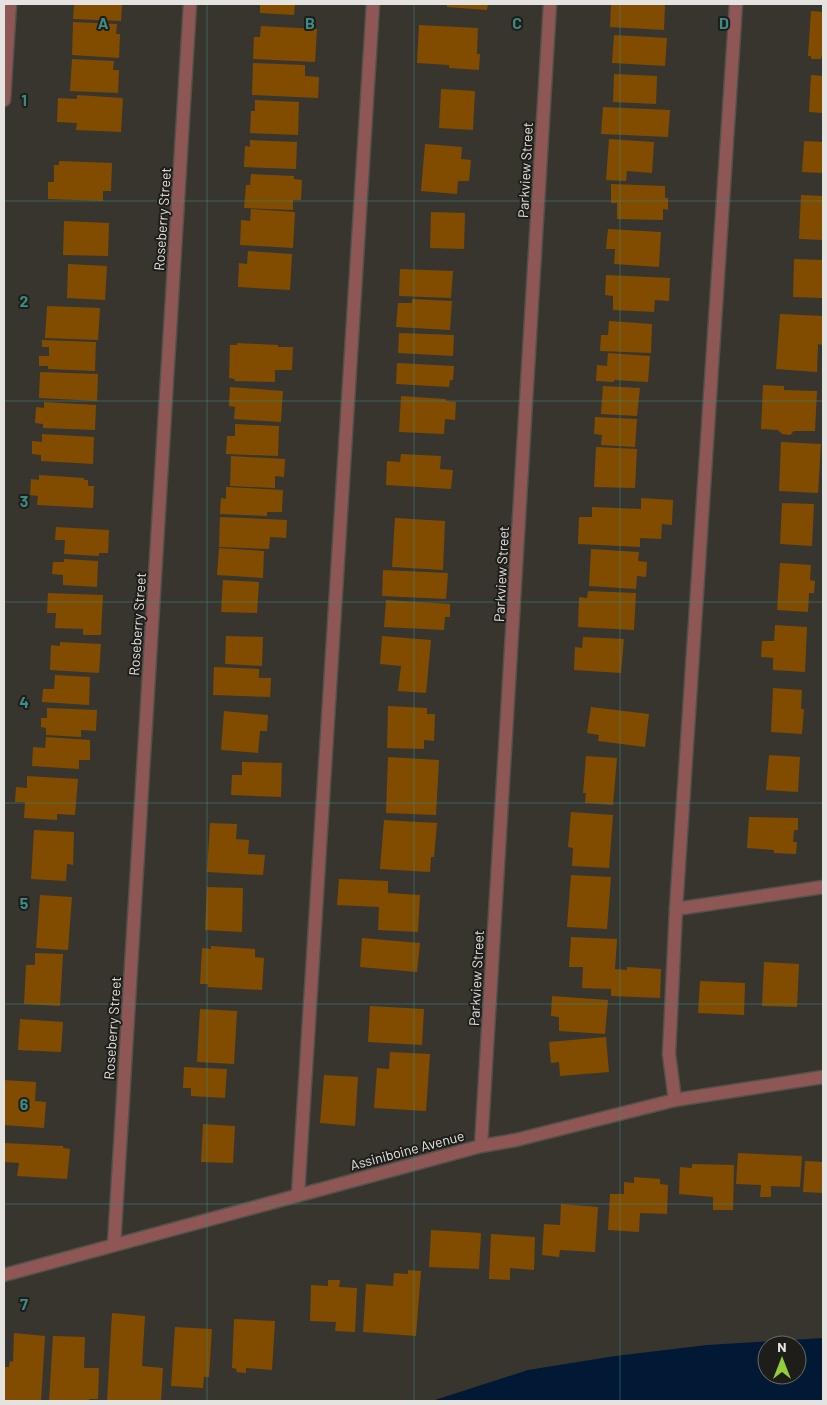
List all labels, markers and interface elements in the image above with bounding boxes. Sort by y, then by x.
text: A [98,13,109,32]
text: B [305,13,315,32]
text: C [512,13,522,32]
text: D [719,13,729,32]
text: 1 [21,90,27,109]
street label: Parkview Street [514,122,536,218]
street label: Roseberry Street [150,167,174,271]
text: 2 [20,291,29,310]
text: 3 [20,491,28,510]
street label: Parkview Street [490,526,512,622]
street label: Roseberry Street [125,572,149,676]
text: 4 [19,692,29,711]
text: 5 [20,893,29,912]
street label: Parkview Street [465,930,487,1026]
street label: Roseberry Street [100,976,124,1080]
text: 6 [20,1094,29,1113]
street label: Assiniboine Avenue [348,1127,466,1173]
text: 7 [20,1294,28,1313]
north arrow [757,1335,807,1385]
text: N [777,1338,787,1355]

